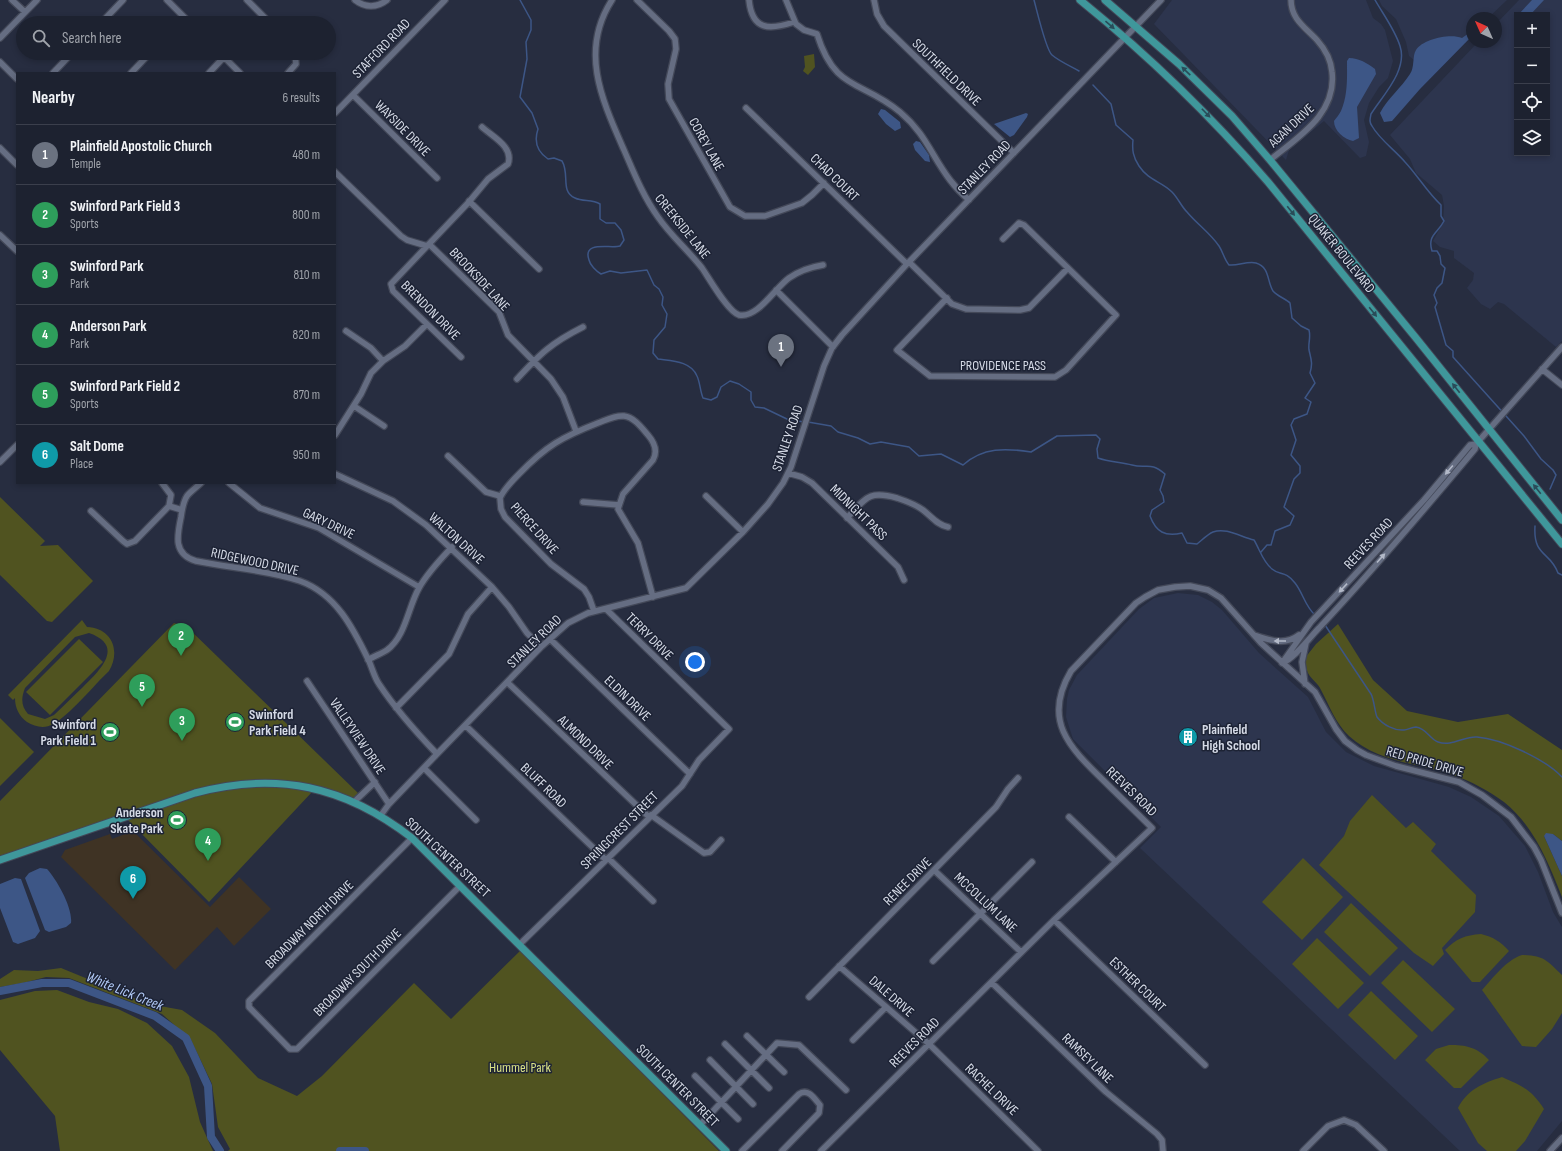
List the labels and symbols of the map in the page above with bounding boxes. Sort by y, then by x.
north arrow [1466,12,1502,48]
street label: STAFFORD ROAD [349,15,414,82]
one-way arrow [1104,21,1115,30]
street label: SOUTHFIELD DRIVE [909,35,985,110]
one-way arrow [1181,66,1191,76]
street label: WAYSIDE DRIVE [371,97,434,160]
street label: AGAN DRIVE [1264,100,1318,152]
one-way arrow [1201,108,1210,118]
street label: COREY LANE [685,115,728,174]
street label: STANLEY ROAD [954,136,1015,198]
street label: CHAD COURT [807,150,863,205]
street label: CREEKSIDE LANE [651,190,714,263]
one-way arrow [1287,205,1296,216]
street label: QUAKER BOULEVARD [1305,210,1379,296]
street label: BROOKSIDE LANE [446,244,513,315]
street label: BRENDON DRIVE [397,277,464,344]
one-way arrow [1368,306,1377,317]
pin: 1 [768,334,794,367]
street label: PROVIDENCE PASS [960,357,1046,374]
one-way arrow [1452,383,1460,393]
street label: STANLEY ROAD [768,403,807,474]
one-way arrow [1444,465,1453,475]
street label: MIDNIGHT PASS [826,481,891,544]
one-way arrow [1533,484,1542,495]
street label: PIERCE DRIVE [507,499,562,558]
street label: GARY DRIVE [300,504,358,543]
street label: WALTON DRIVE [425,509,488,568]
street label: REEVES ROAD [1340,514,1397,573]
street label: RIDGEWOOD DRIVE [210,544,300,579]
one-way arrow [1376,553,1385,563]
one-way arrow [1339,583,1348,592]
street label: TERRY DRIVE [622,609,677,664]
street label: STANLEY ROAD [504,611,565,672]
pin: 2 [168,623,194,656]
one-way arrow [1273,638,1286,644]
your location [685,652,705,672]
street label: ELDIN DRIVE [601,672,655,725]
pin: 5 [129,674,155,707]
street label: VALLEYVIEW DRIVE [326,695,389,778]
place label: Swinford Park Field 4 [249,706,306,739]
pin: 3 [169,708,195,741]
sports icon: Swinford Park Field 4 [224,711,246,733]
street label: ALMOND DRIVE [554,711,617,773]
place label: Swinford Park Field 1 [40,716,97,749]
sports icon: Swinford Park Field 1 [99,721,121,743]
place label: Plainfield High School [1202,721,1260,754]
building icon: Plainfield High School [1177,726,1199,748]
street label: RED PRIDE DRIVE [1384,742,1466,781]
street label: BLUFF ROAD [517,759,570,812]
street label: REEVES ROAD [1103,763,1161,820]
street label: SPRINGCREST STREET [577,788,662,873]
place label: Anderson Skate Park [110,804,163,837]
sports icon: Anderson Skate Park [166,809,188,831]
street label: SOUTH CENTER STREET [402,814,494,901]
pin: 4 [195,828,221,861]
street label: RENEE DRIVE [880,853,935,909]
pin: 6 [120,866,146,899]
street label: MCCOLLUM LANE [950,869,1021,936]
street label: BROADWAY NORTH DRIVE [262,876,357,972]
street label: BROADWAY SOUTH DRIVE [310,925,405,1020]
street label: ESTHER COURT [1106,953,1169,1015]
water label: White Lick Creek [83,967,167,1016]
street label: DALE DRIVE [866,972,918,1021]
street label: REEVES ROAD [886,1014,943,1071]
street label: RAMSEY LANE [1058,1030,1117,1087]
street label: SOUTH CENTER STREET [633,1040,723,1130]
park label: Hummel Park [489,1059,552,1076]
street label: RACHEL DRIVE [961,1060,1022,1119]

